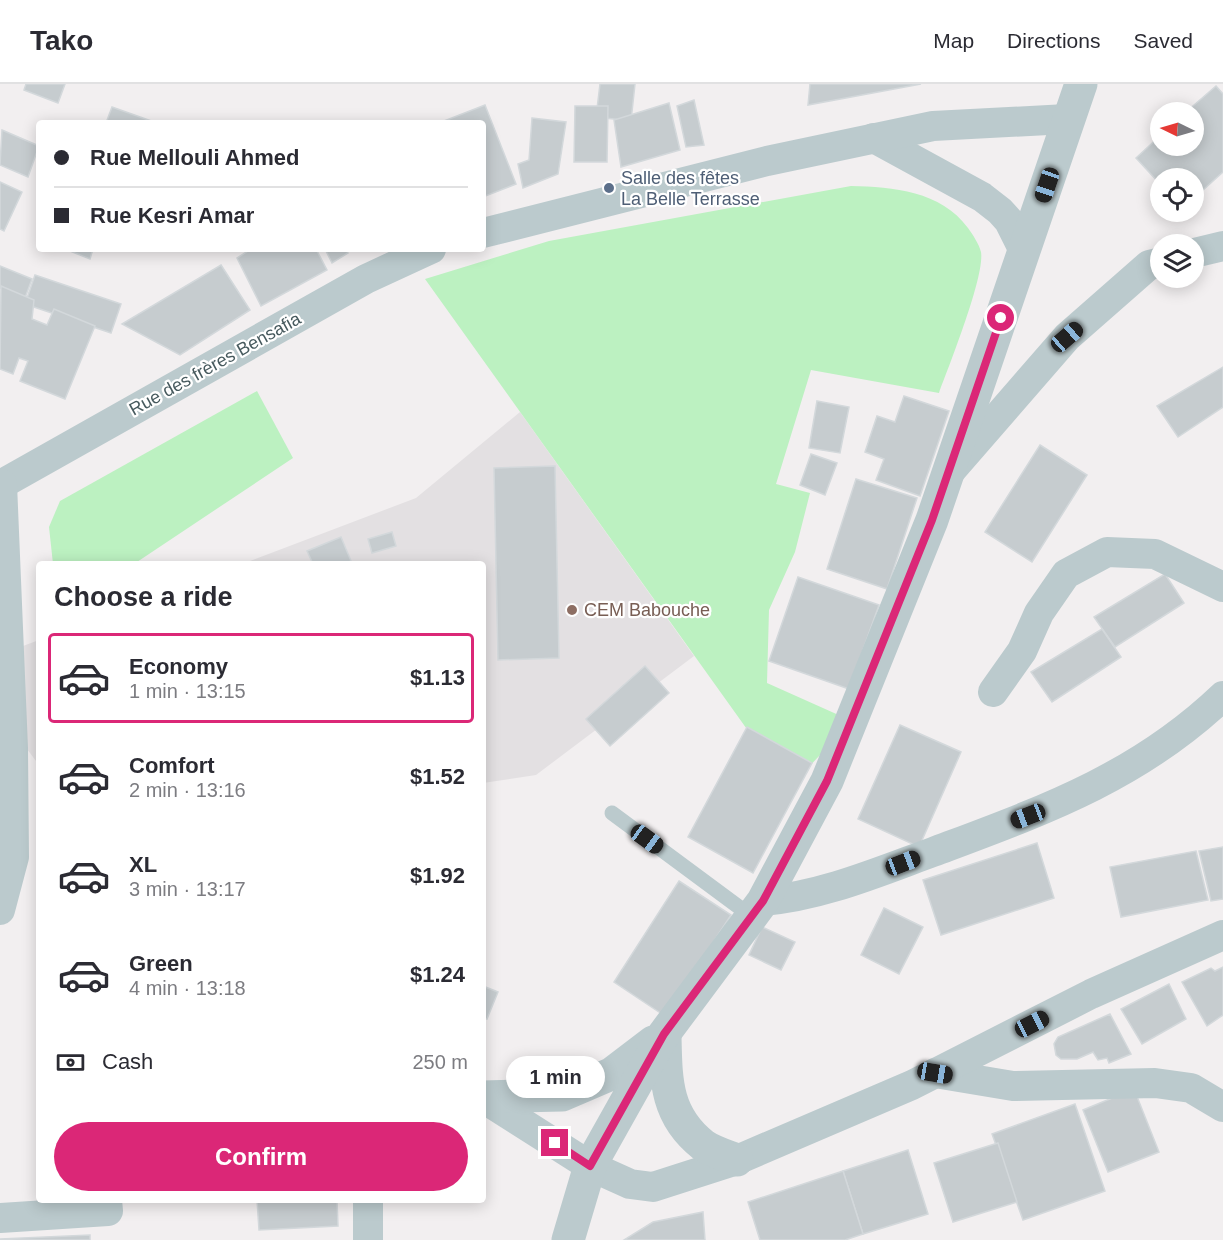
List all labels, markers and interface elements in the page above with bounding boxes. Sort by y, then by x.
text: Tako [30,25,93,56]
text: Map [933,29,974,52]
text: Directions [1007,29,1100,52]
text: Saved [1133,29,1193,52]
north arrow [1150,102,1204,156]
map controls [1150,102,1204,288]
text: Rue Mellouli Ahmed [90,145,299,170]
car [1033,165,1061,205]
place label: Salle des fêtes La Belle Terrasse [621,168,760,209]
button: locate [1150,168,1204,222]
marker: Salle des fêtes La Belle Terrasse [602,181,616,195]
text: Rue Kesri Amar [90,203,254,228]
button: layers [1150,234,1204,288]
route start [987,304,1014,331]
street label: Rue des frères Bensafia [126,308,305,420]
car [1048,318,1086,356]
text: Choose a ride [54,582,233,612]
place label: CEM Babouche [584,600,710,620]
marker: CEM Babouche [565,603,579,617]
icon: car [57,651,111,705]
text: Economy [129,654,228,679]
text: $1.13 [410,665,465,690]
text: 1 min · 13:15 [129,680,246,702]
icon: car [57,750,111,804]
text: Comfort [129,753,215,778]
text: $1.52 [410,764,465,789]
text: 2 min · 13:16 [129,779,246,801]
car [1008,801,1048,831]
car [627,821,667,857]
car [883,848,923,878]
icon: car [57,849,111,903]
text: XL [129,852,157,877]
text: $1.92 [410,863,465,888]
text: 3 min · 13:17 [129,878,246,900]
icon: car [57,948,111,1002]
text: Green [129,951,193,976]
text: $1.24 [410,962,465,987]
text: 4 min · 13:18 [129,977,246,999]
car [1012,1008,1052,1040]
icon: cash [54,1046,87,1079]
text: Cash [102,1049,153,1074]
text: 250 m [412,1051,468,1073]
callout: 1 min [506,1056,604,1098]
car [916,1061,954,1085]
text: 1 min [529,1066,582,1088]
button: Confirm [54,1122,468,1191]
route end [541,1129,568,1156]

